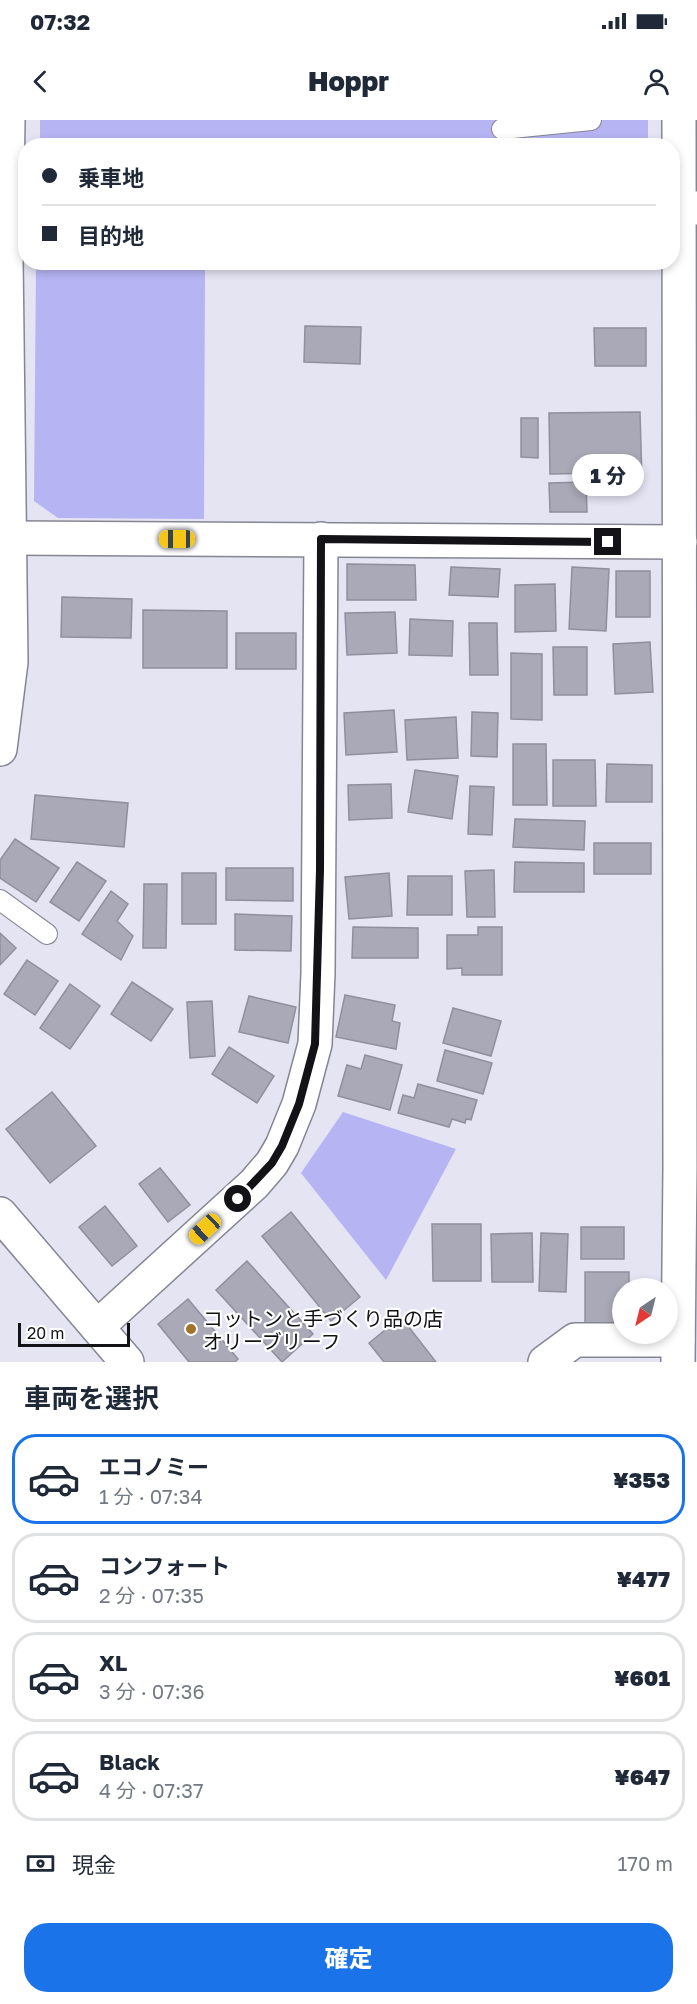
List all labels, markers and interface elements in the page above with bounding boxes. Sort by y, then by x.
text: 07:32 [30,8,90,35]
icon: back [24,65,57,98]
text: Hoppr [308,65,389,97]
icon: person [640,65,673,98]
text: 乗車地 [78,164,144,191]
text: 目的地 [78,222,144,249]
callout: 1 分 [572,455,644,497]
text: 1 分 [590,463,626,487]
route end [594,528,621,555]
car [159,530,195,548]
route start [224,1185,251,1212]
car [186,1210,224,1248]
north arrow [612,1278,678,1344]
map controls [612,1278,678,1344]
place label: コットンと手づくり品の店 オリーブリーフ [203,1306,443,1353]
scale bar [18,1320,130,1348]
marker: コットンと手づくり品の店 オリーブリーフ [184,1322,198,1336]
text: 20 m [27,1323,64,1343]
text: 車両を選択 [24,1382,159,1414]
icon: car [27,1452,81,1506]
text: エコノミー [99,1453,209,1480]
text: ¥353 [613,1466,670,1493]
text: 1 分 · 07:34 [99,1484,203,1508]
icon: car [27,1551,81,1605]
text: コンフォート [99,1552,230,1579]
text: ¥477 [616,1565,670,1592]
text: 2 分 · 07:35 [99,1583,204,1607]
text: XL [99,1649,127,1676]
icon: car [27,1650,81,1704]
text: ¥601 [614,1664,670,1691]
text: 3 分 · 07:36 [99,1679,205,1703]
text: Black [99,1748,160,1775]
icon: car [27,1749,81,1803]
text: ¥647 [614,1763,670,1790]
text: 4 分 · 07:37 [99,1778,204,1802]
icon: cash [24,1847,57,1880]
text: 現金 [72,1851,116,1878]
text: 170 m [618,1851,673,1875]
button: 確定 [24,1923,673,1992]

